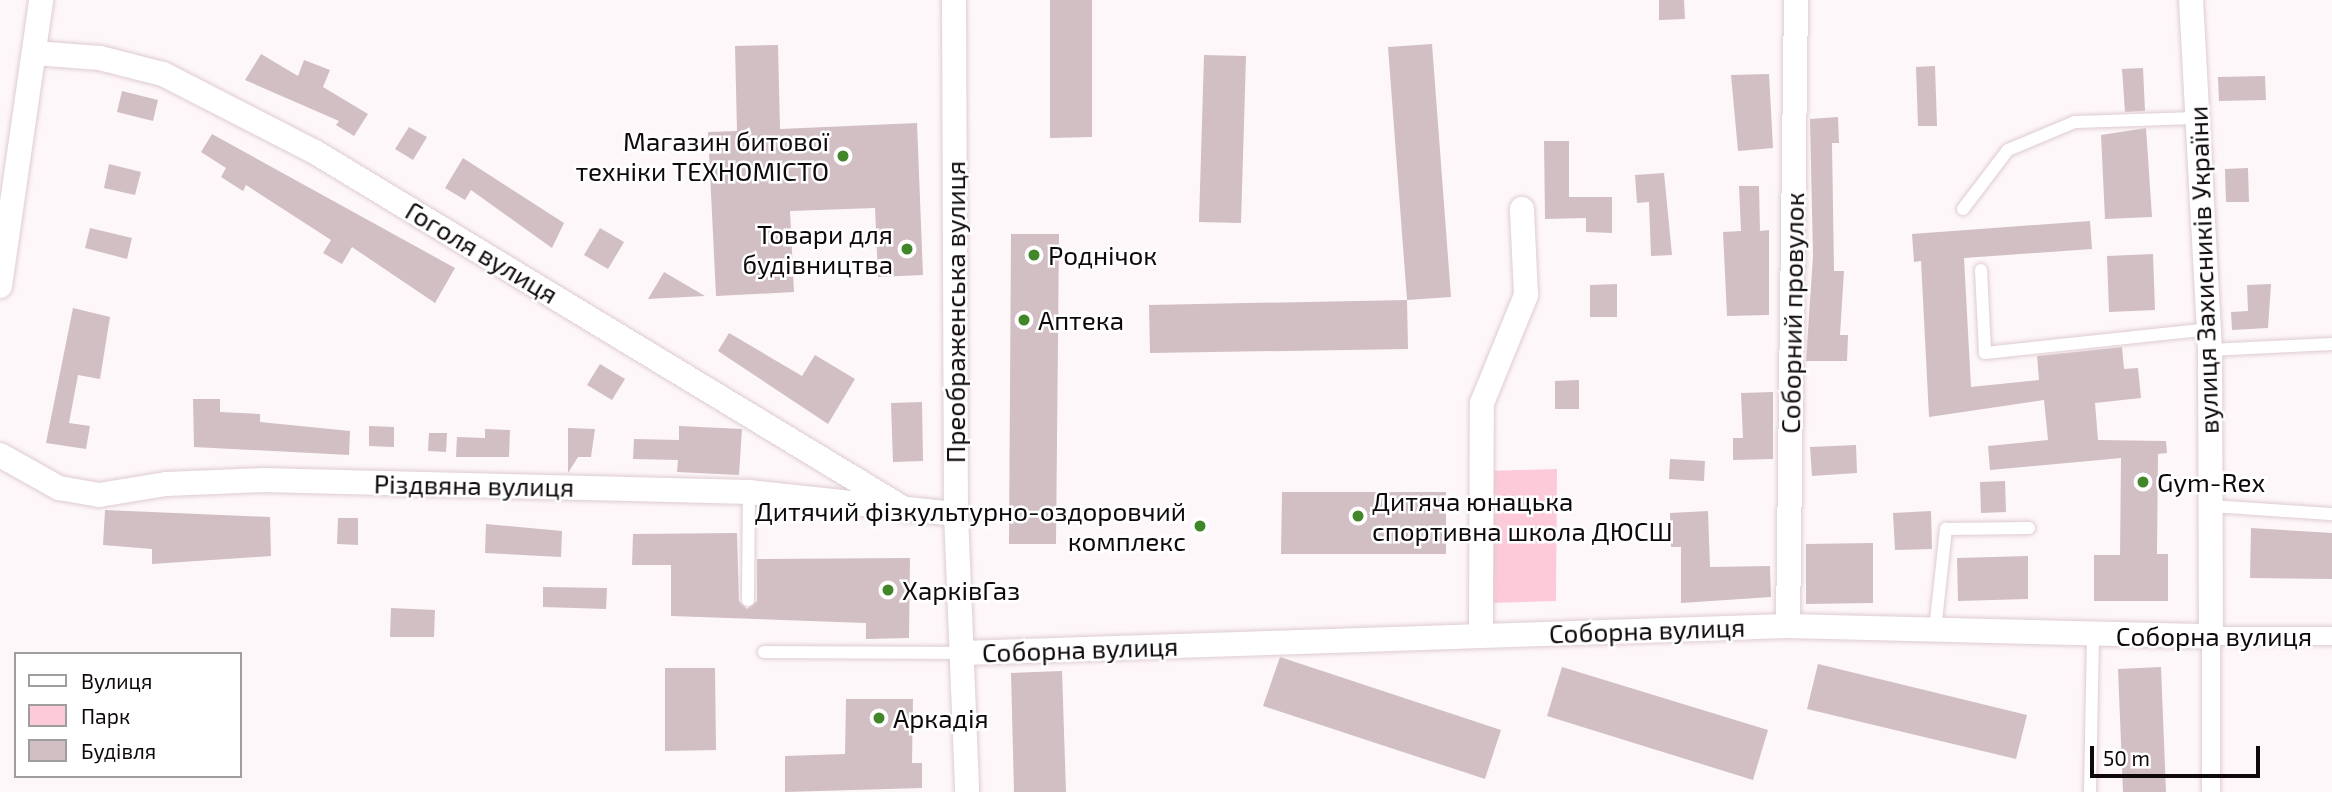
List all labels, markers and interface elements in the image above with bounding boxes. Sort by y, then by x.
street label: вулиця Захисників України [2182,105,2224,435]
place label: Магазин битової техніки ТЕХНОМІСТО [575,125,829,186]
marker: Магазин битової техніки ТЕХНОМІСТО [835,148,851,164]
street label: Преображенська вулиця [939,161,971,463]
street label: Соборний провулок [1774,192,1810,434]
street label: Гоголя вулиця [400,194,564,310]
place label: Товари для будівництва [742,218,893,280]
place label: Роднічок [1048,239,1157,271]
marker: Товари для будівництва [899,241,915,257]
marker: Роднічок [1026,247,1042,263]
place label: Аптека [1038,304,1124,336]
marker: Аптека [1016,312,1032,328]
place label: Gym-Rex [2157,466,2265,498]
street label: Різдвяна вулиця [374,468,574,502]
marker: Gym-Rex [2135,474,2151,490]
place label: Дитяча юнацька спортивна школа ДЮСШ [1372,485,1673,546]
place label: Дитячий фізкультурно-оздоровчий комплекс [755,495,1186,556]
marker: Дитяча юнацька спортивна школа ДЮСШ [1350,508,1366,524]
marker: Дитячий фізкультурно-оздоровчий комплекс [1192,518,1208,534]
place label: ХарківГаз [902,574,1020,606]
marker: ХарківГаз [880,582,896,598]
street label: Соборна вулиця [1548,611,1746,649]
street label: Соборна вулиця [2116,620,2312,652]
street label: Соборна вулиця [981,630,1179,668]
legend [14,652,242,778]
text: Вулиця [81,668,152,693]
place label: Аркадія [893,702,989,734]
text: Парк [81,703,130,728]
marker: Аркадія [871,710,887,726]
scale bar [2094,732,2264,776]
text: Будівля [81,738,156,763]
text: 50 m [2103,745,2150,770]

